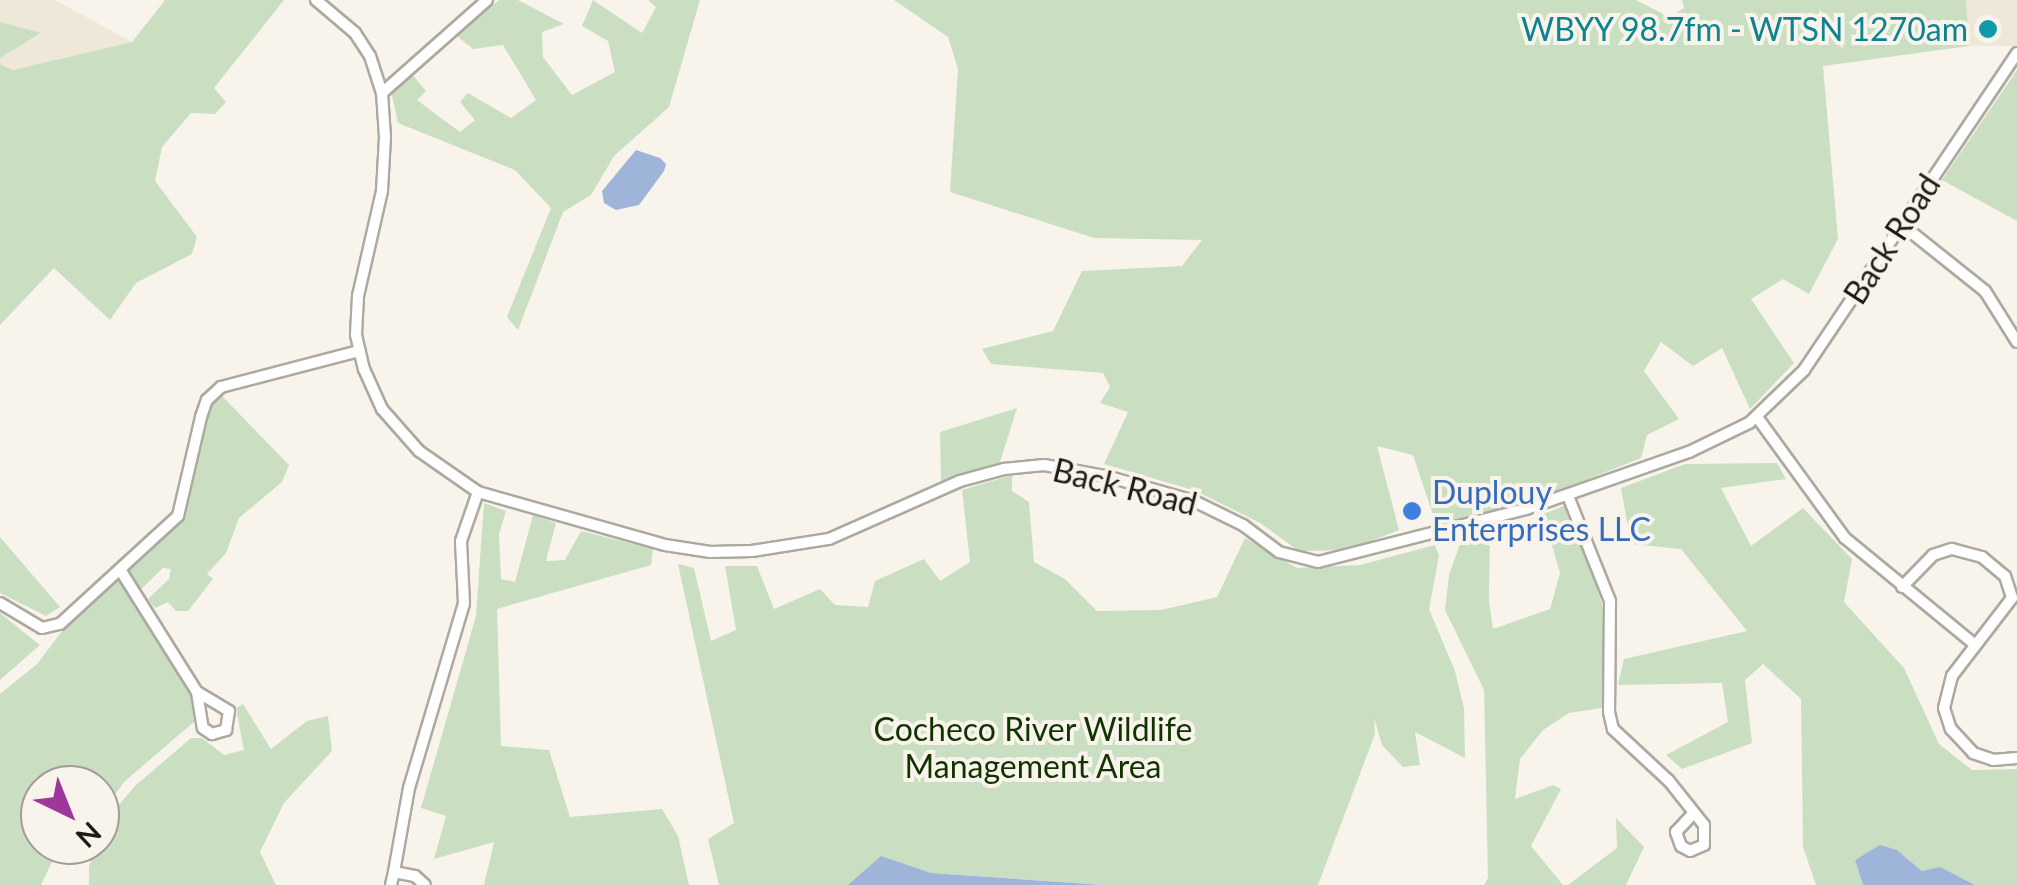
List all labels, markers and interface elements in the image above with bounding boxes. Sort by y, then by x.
place label: WBYY 98.7fm - WTSN 1270am [1519,10,1968,48]
marker: WBYY 98.7fm - WTSN 1270am [1977,18,1999,40]
street label: Back Road [1836,167,1948,311]
street label: Back Road [1049,451,1201,523]
place label: Duplouy Enterprises LLC [1432,474,1651,549]
marker: Duplouy Enterprises LLC [1401,500,1423,522]
park label: Cocheco River Wildlife Management Area [873,711,1193,786]
north arrow [20,765,120,865]
text: N [70,816,109,855]

